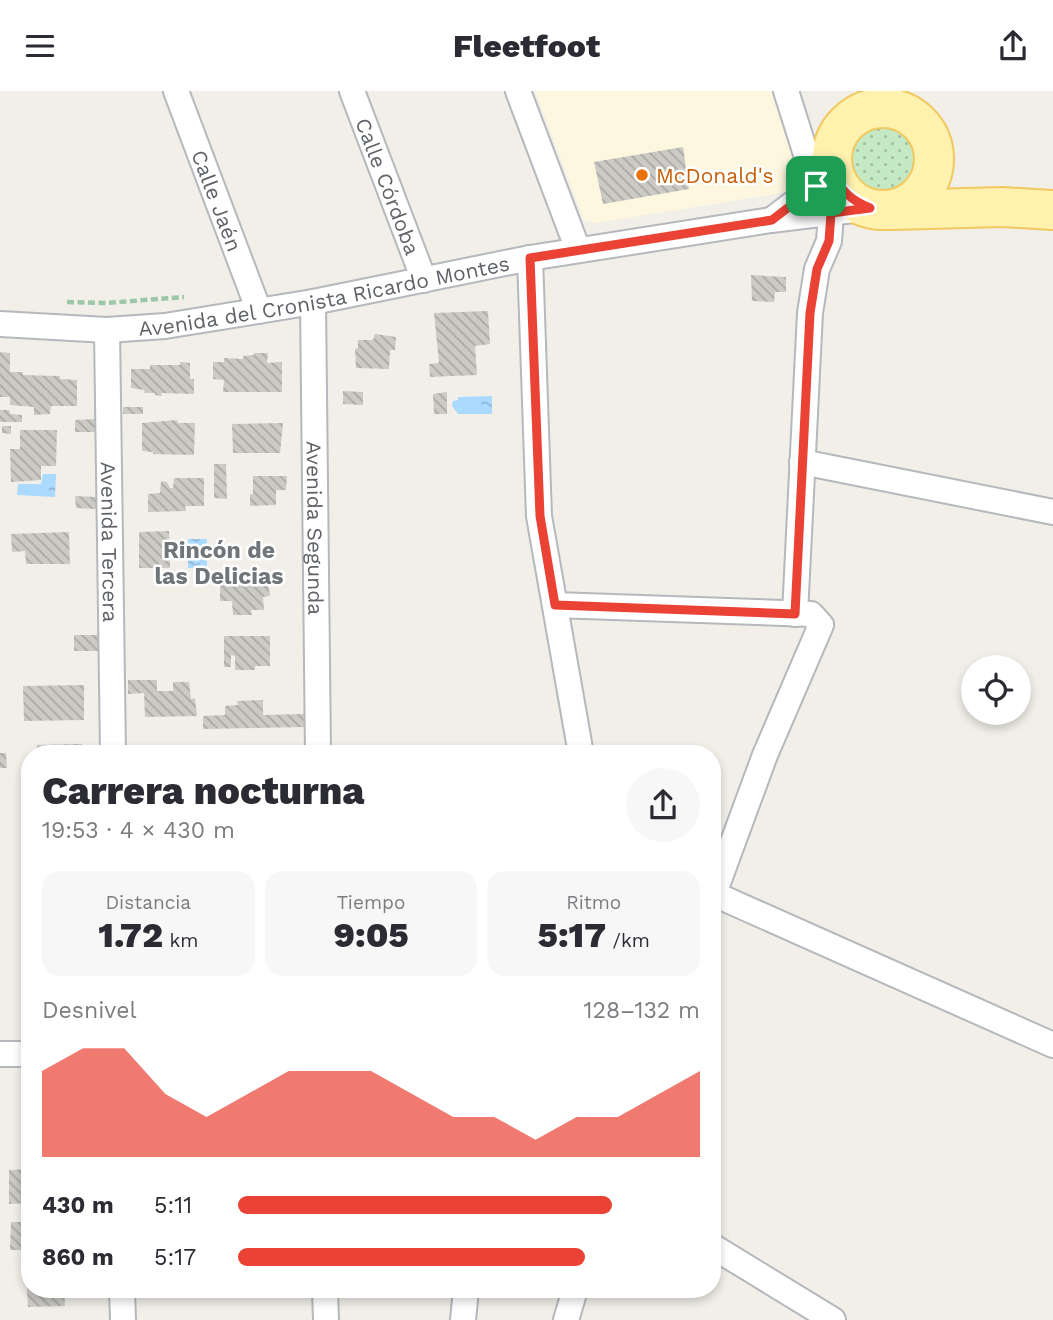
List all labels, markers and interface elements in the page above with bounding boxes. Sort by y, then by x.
icon: menu [21,27,59,65]
text: Fleetfoot [453,27,600,65]
icon: share [994,27,1032,65]
street label: Calle Córdoba [351,114,426,258]
street label: Calle Jaén [187,146,248,255]
pin [786,156,846,216]
place label: McDonald's [656,163,773,188]
marker: McDonald's [634,167,650,183]
icon: arrive [797,167,835,205]
street label: Avenida del Cronista Ricardo Montes [138,250,512,340]
street label: Avenida Segunda [302,441,329,615]
street label: Avenida Tercera [96,461,124,623]
district label: Rincón de las Delicias [154,537,284,590]
map controls [961,655,1031,725]
button: locate [961,655,1031,725]
button: share [626,768,700,842]
text: Carrera nocturna [42,769,364,813]
text: 19:53 · 4 × 430 m [42,817,235,844]
text: Distancia [106,891,191,914]
text: Tiempo [337,891,405,914]
text: Ritmo [566,891,621,914]
text: 1.72 [98,914,163,956]
text: 9:05 [333,914,409,956]
text: 5:17 [538,914,606,956]
text: km [163,929,198,952]
text: /km [606,929,650,952]
text: Desnivel [42,997,137,1024]
text: 128–132 m [584,997,700,1024]
text: 430 m [42,1192,114,1219]
text: 5:11 [154,1192,192,1219]
text: 860 m [42,1244,114,1271]
text: 5:17 [154,1244,196,1271]

